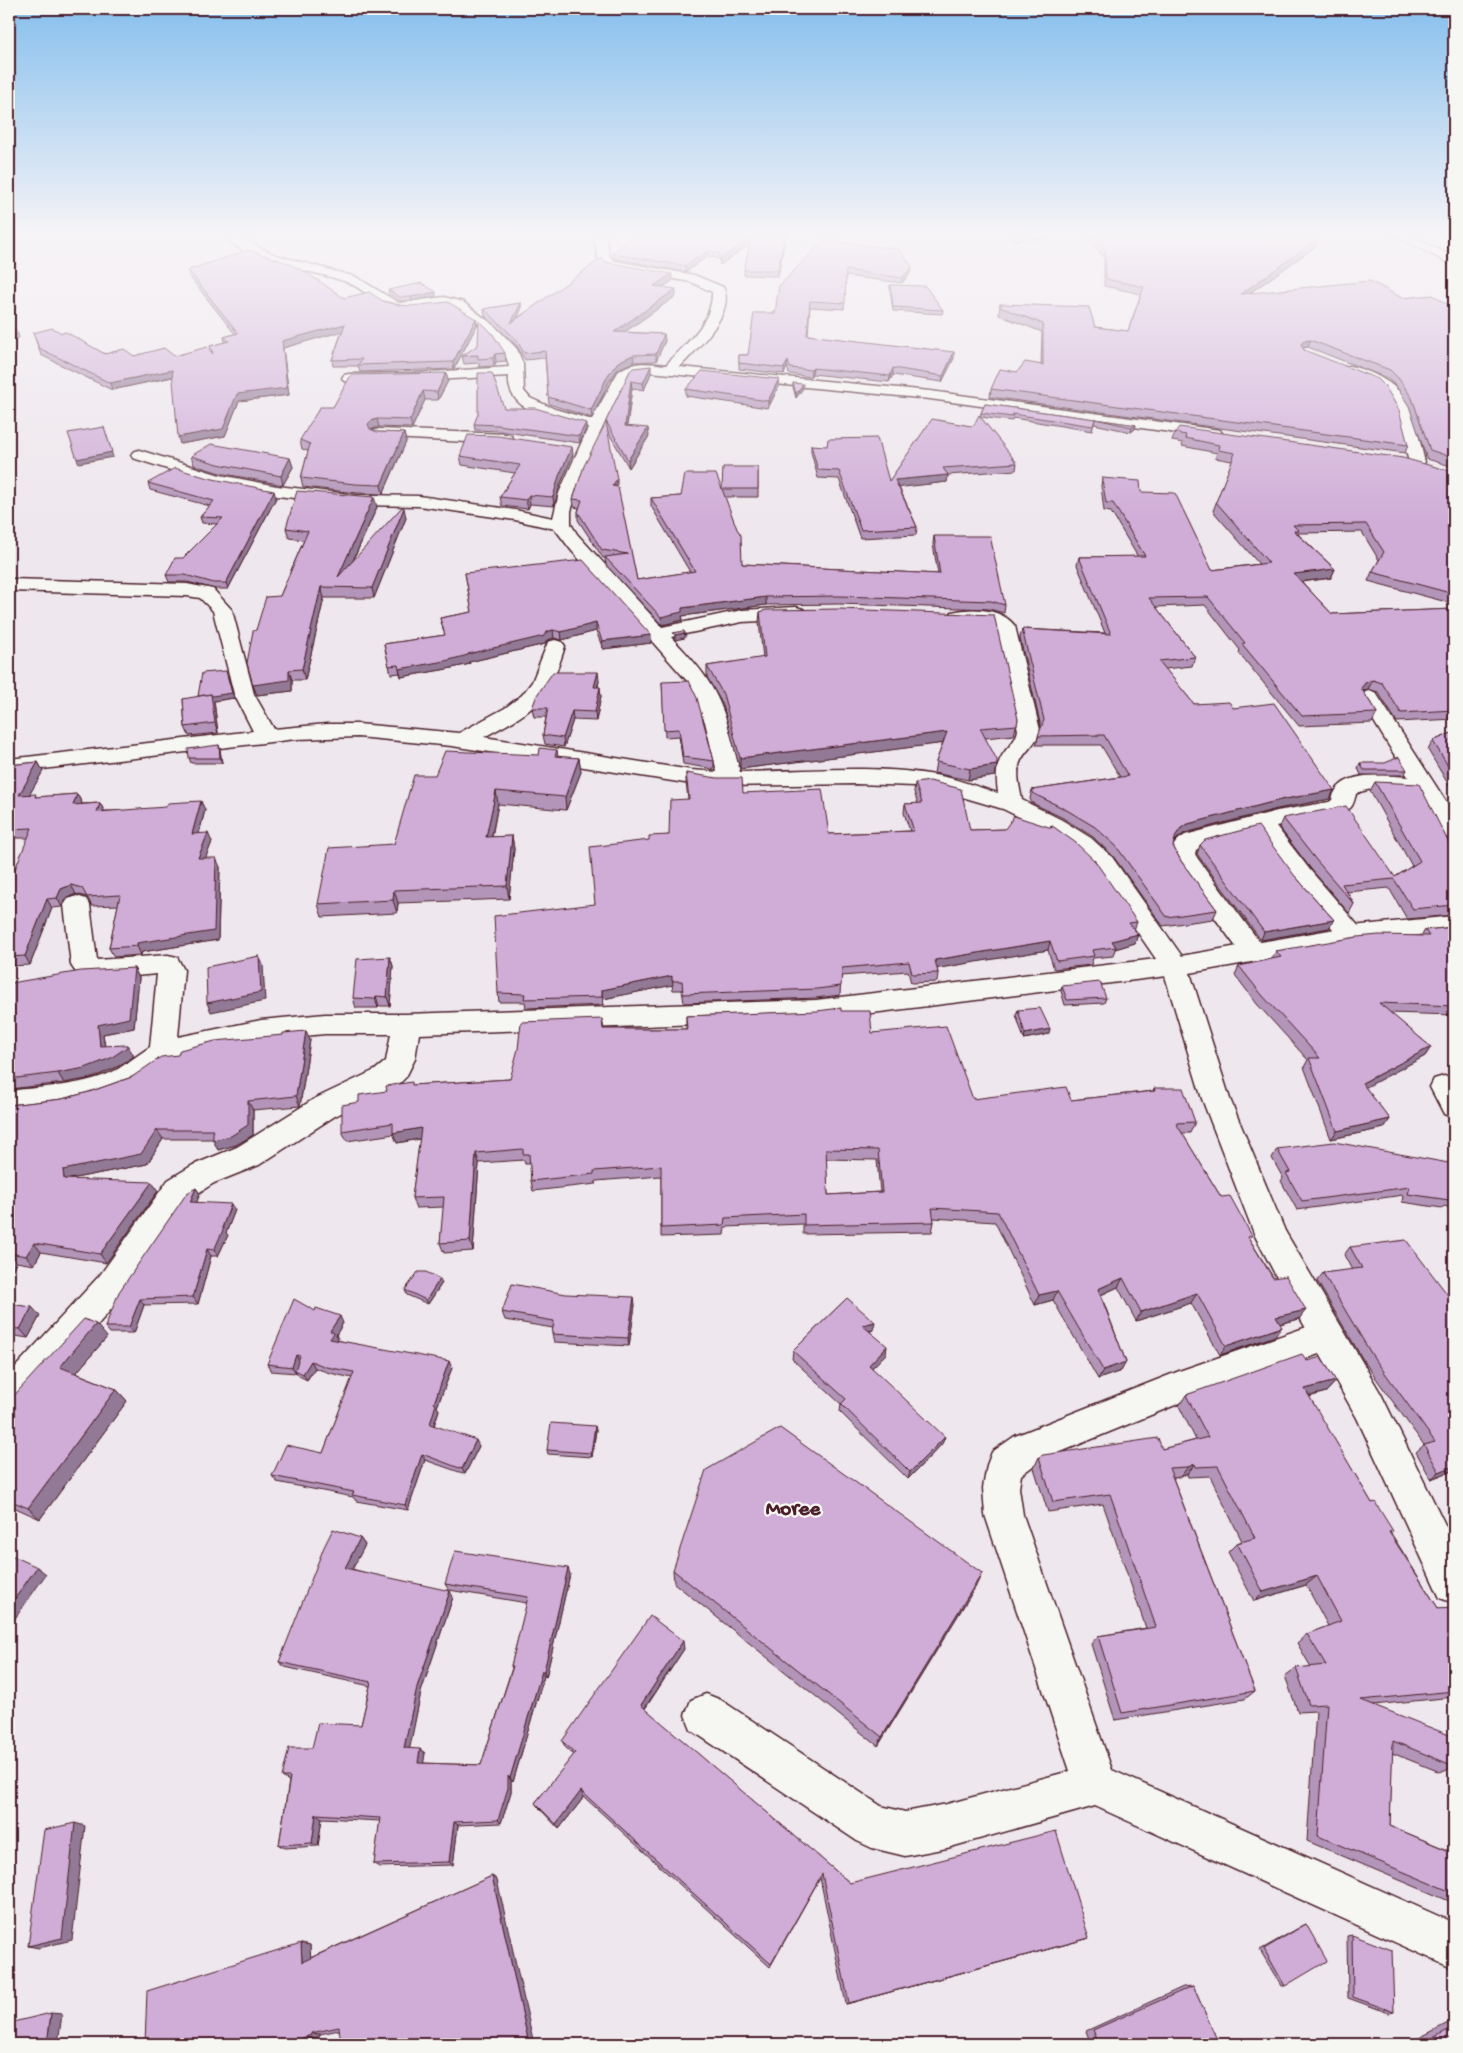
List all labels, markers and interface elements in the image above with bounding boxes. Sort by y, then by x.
district label: Moree [766,1498,821,1523]

